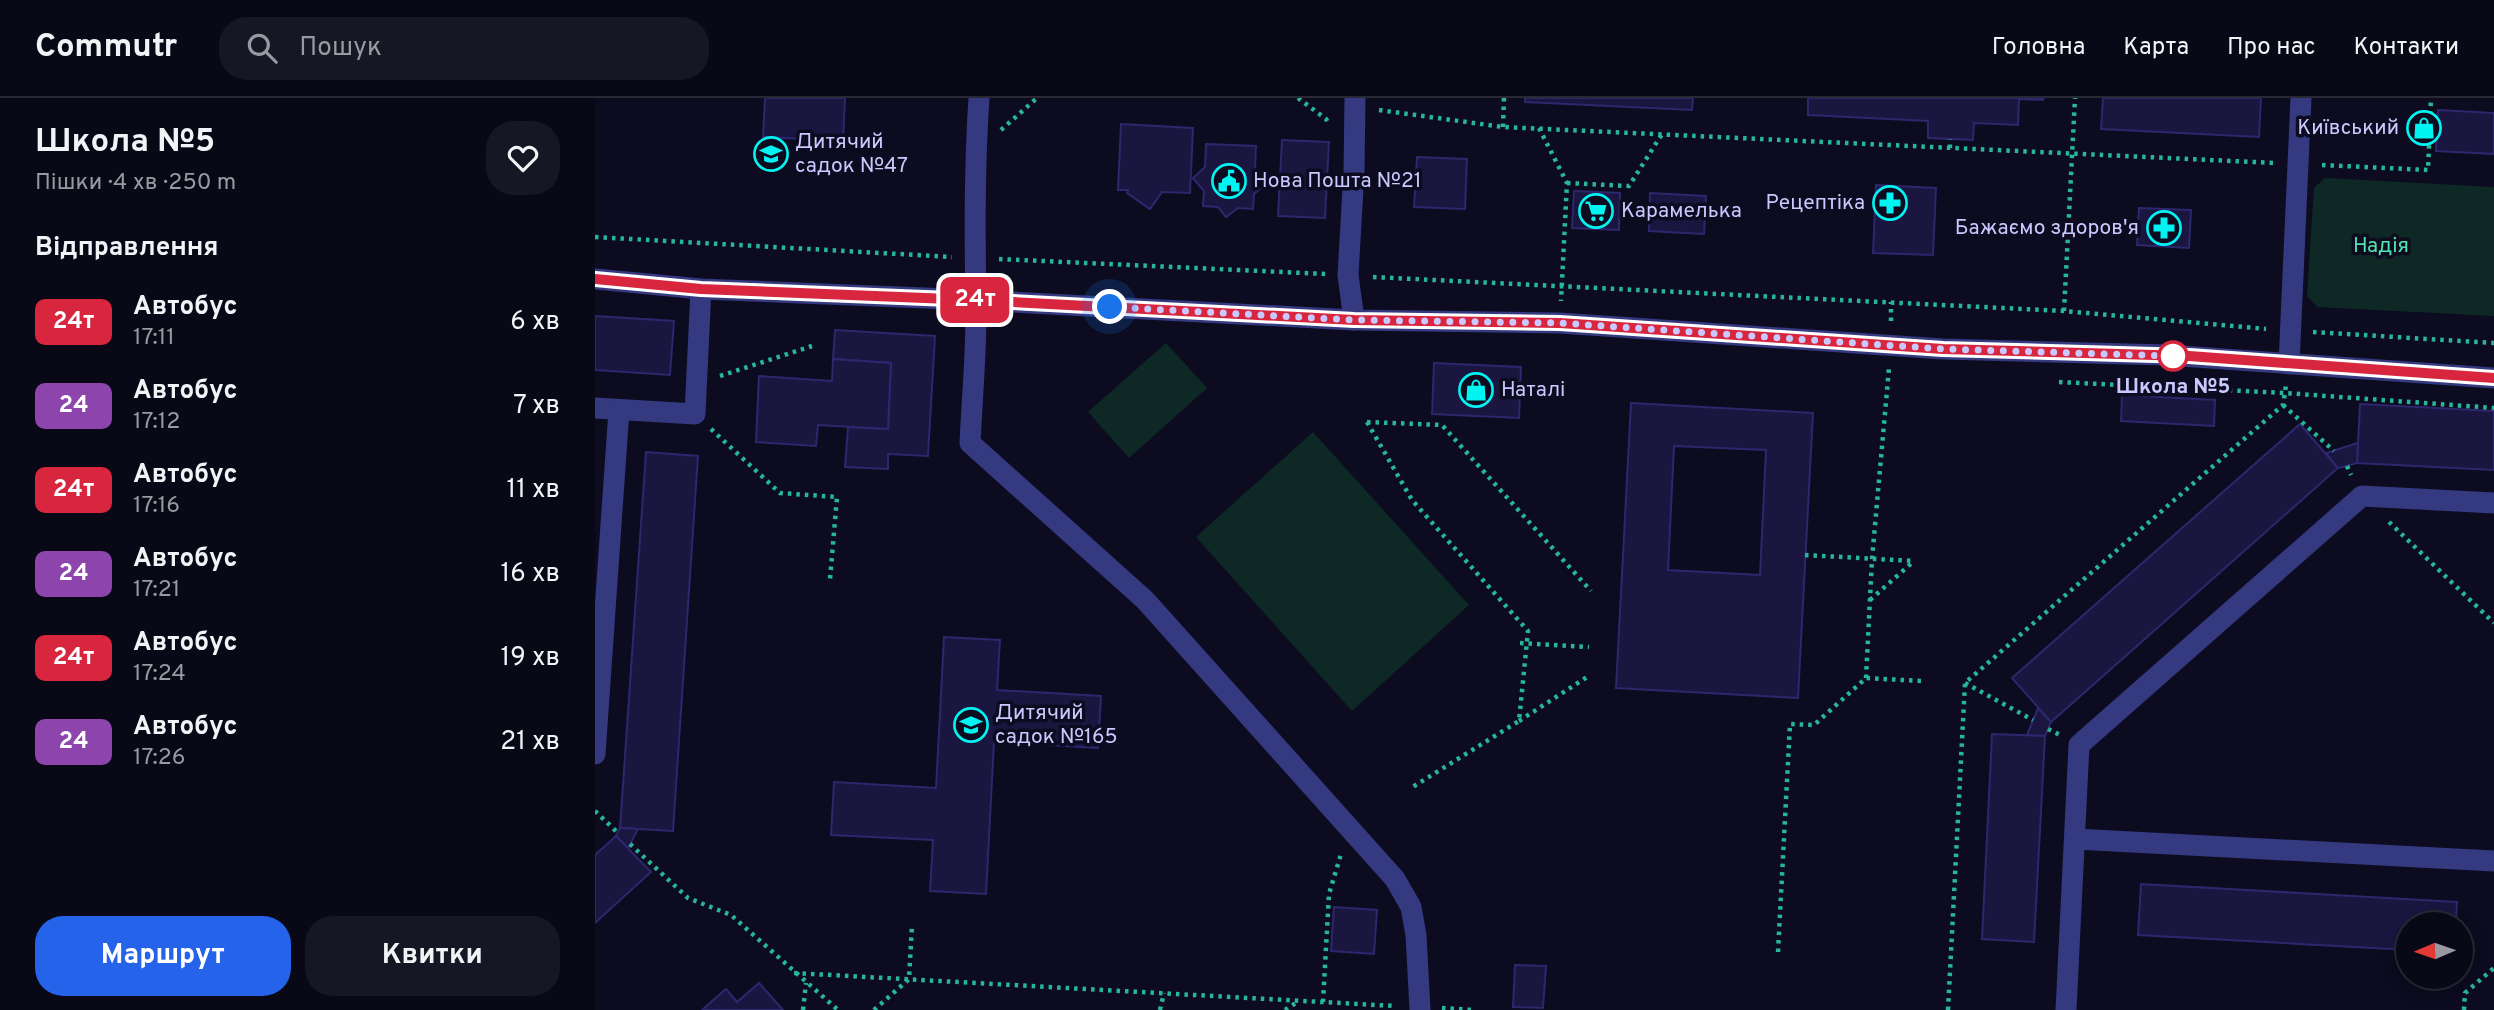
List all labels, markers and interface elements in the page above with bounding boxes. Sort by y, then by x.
search box [219,17,709,80]
text: Commutr [35,27,177,69]
icon: search [243,29,281,67]
text: Пошук [299,32,382,65]
text: Головна [1992,33,2085,63]
text: Карта [2123,33,2189,63]
text: Про нас [2227,33,2315,63]
text: Контакти [2353,33,2459,63]
shop icon: Київський [2405,109,2443,147]
place label: Київський [2297,115,2399,142]
button: heart [486,121,560,195]
text: Школа №5 [35,122,215,164]
place label: Дитячий садок №47 [795,129,908,180]
school or university icon: Дитячий садок №47 [752,135,790,173]
public building icon: Нова Пошта №21 [1210,162,1248,200]
place label: Нова Пошта №21 [1253,168,1422,195]
text: Пішки · 4 хв · 250 m [35,169,236,198]
pharmacy icon: Рецептіка [1871,184,1909,222]
place label: Рецептіка [1766,190,1865,217]
supermarket icon: Карамелька [1577,192,1615,230]
place label: Карамелька [1621,198,1742,225]
pharmacy icon: Бажаємо здоров'я [2145,209,2183,247]
place label: Бажаємо здоров'я [1955,215,2139,242]
text: Відправлення [35,232,218,265]
park label: Надія [2353,233,2409,260]
line badge: 24т [935,277,1015,323]
text: 24т [954,285,996,315]
your location [1092,289,1127,324]
text: Автобус [133,291,238,324]
text: 6 хв [510,306,560,339]
text: 24т [53,307,94,337]
text: 17:11 [133,324,175,353]
marker: Школа №5 [2158,341,2188,371]
shop icon: Наталі [1457,371,1495,409]
place label: Школа №5 [2116,374,2230,401]
text: Автобус [133,375,238,408]
place label: Наталі [1501,377,1565,404]
text: 7 хв [513,390,560,423]
text: 24 [58,391,89,421]
text: 17:12 [133,408,180,437]
text: Автобус [133,459,238,492]
text: 11 хв [506,474,560,507]
text: 24т [53,475,94,505]
text: 17:16 [133,492,180,521]
text: Автобус [133,543,238,576]
text: 16 хв [501,558,560,591]
text: 24 [58,559,89,589]
text: 17:21 [133,576,180,605]
text: Автобус [133,627,238,660]
text: 19 хв [501,642,560,675]
text: 24т [53,643,94,673]
text: 17:24 [133,660,186,689]
place label: Дитячий садок №165 [995,700,1117,751]
school or university icon: Дитячий садок №165 [952,706,990,744]
text: Автобус [133,711,238,744]
text: 21 хв [500,726,560,759]
text: 24 [58,727,89,757]
text: 17:26 [133,744,186,773]
north arrow [2396,912,2473,989]
map controls [2396,912,2473,989]
button: Маршрут [35,916,291,996]
button: Квитки [305,916,560,996]

